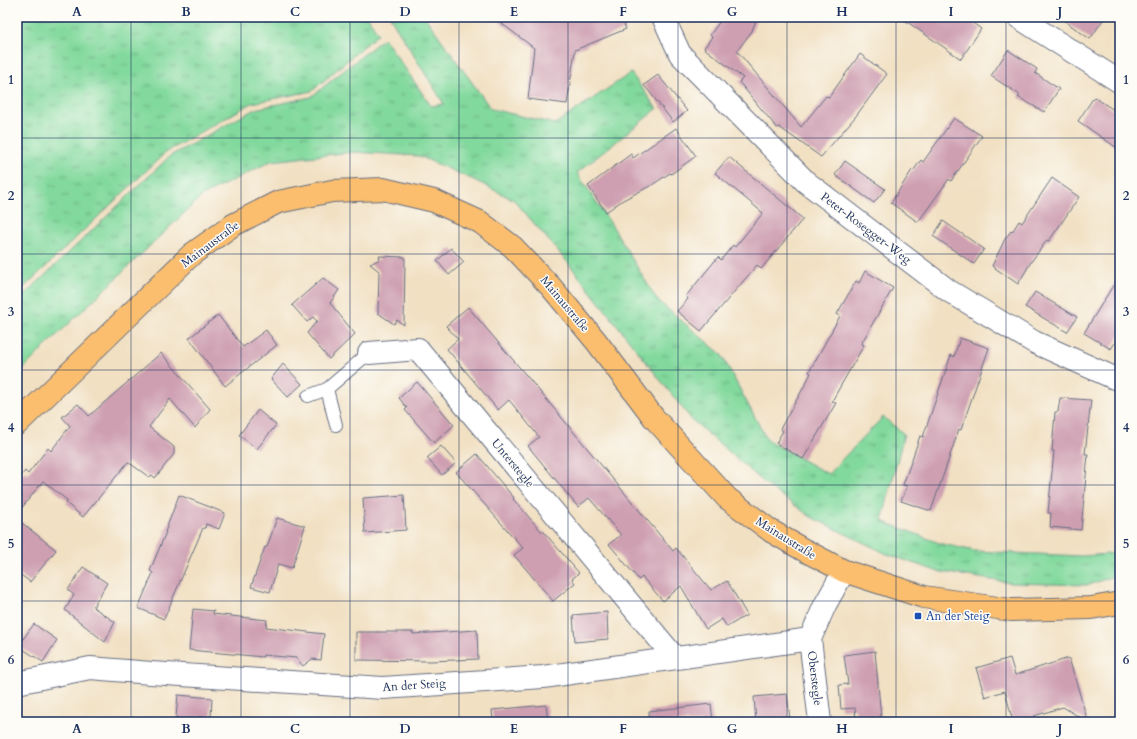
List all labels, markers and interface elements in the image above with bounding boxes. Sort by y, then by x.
text: A [72,3,82,21]
text: B [181,3,191,21]
text: C [290,3,300,21]
text: D [399,3,411,21]
text: E [510,3,518,21]
text: F [619,3,627,21]
text: G [727,3,738,21]
text: H [836,3,848,21]
text: I [948,3,954,21]
text: J [1056,3,1063,21]
text: 1 [8,71,14,89]
text: 1 [1123,71,1129,89]
text: 2 [8,187,15,205]
text: 2 [1123,187,1130,205]
street label: Peter-Rosegger-Weg [817,189,915,268]
street label: Mainaustraße [178,217,242,271]
street label: Mainaustraße [537,273,593,335]
text: 3 [8,303,15,321]
text: 3 [1123,303,1130,321]
text: 4 [8,419,15,437]
text: 4 [1123,419,1130,437]
street label: Unterstegle [488,435,538,491]
street label: Mainaustraße [753,513,819,563]
text: 5 [8,535,14,553]
text: 5 [1123,535,1129,553]
place label: An der Steig [926,608,990,624]
marker: An der Steig [913,611,923,621]
street label: Oberstegle [804,650,826,706]
text: 6 [8,651,15,669]
text: 6 [1123,651,1130,669]
street label: An der Steig [382,675,446,695]
text: A [72,720,82,738]
text: B [181,720,191,738]
text: C [290,720,300,738]
text: D [399,720,411,738]
text: E [510,720,518,738]
text: F [619,720,627,738]
text: G [727,720,738,738]
text: H [836,720,848,738]
text: I [948,720,954,738]
text: J [1056,720,1063,738]

